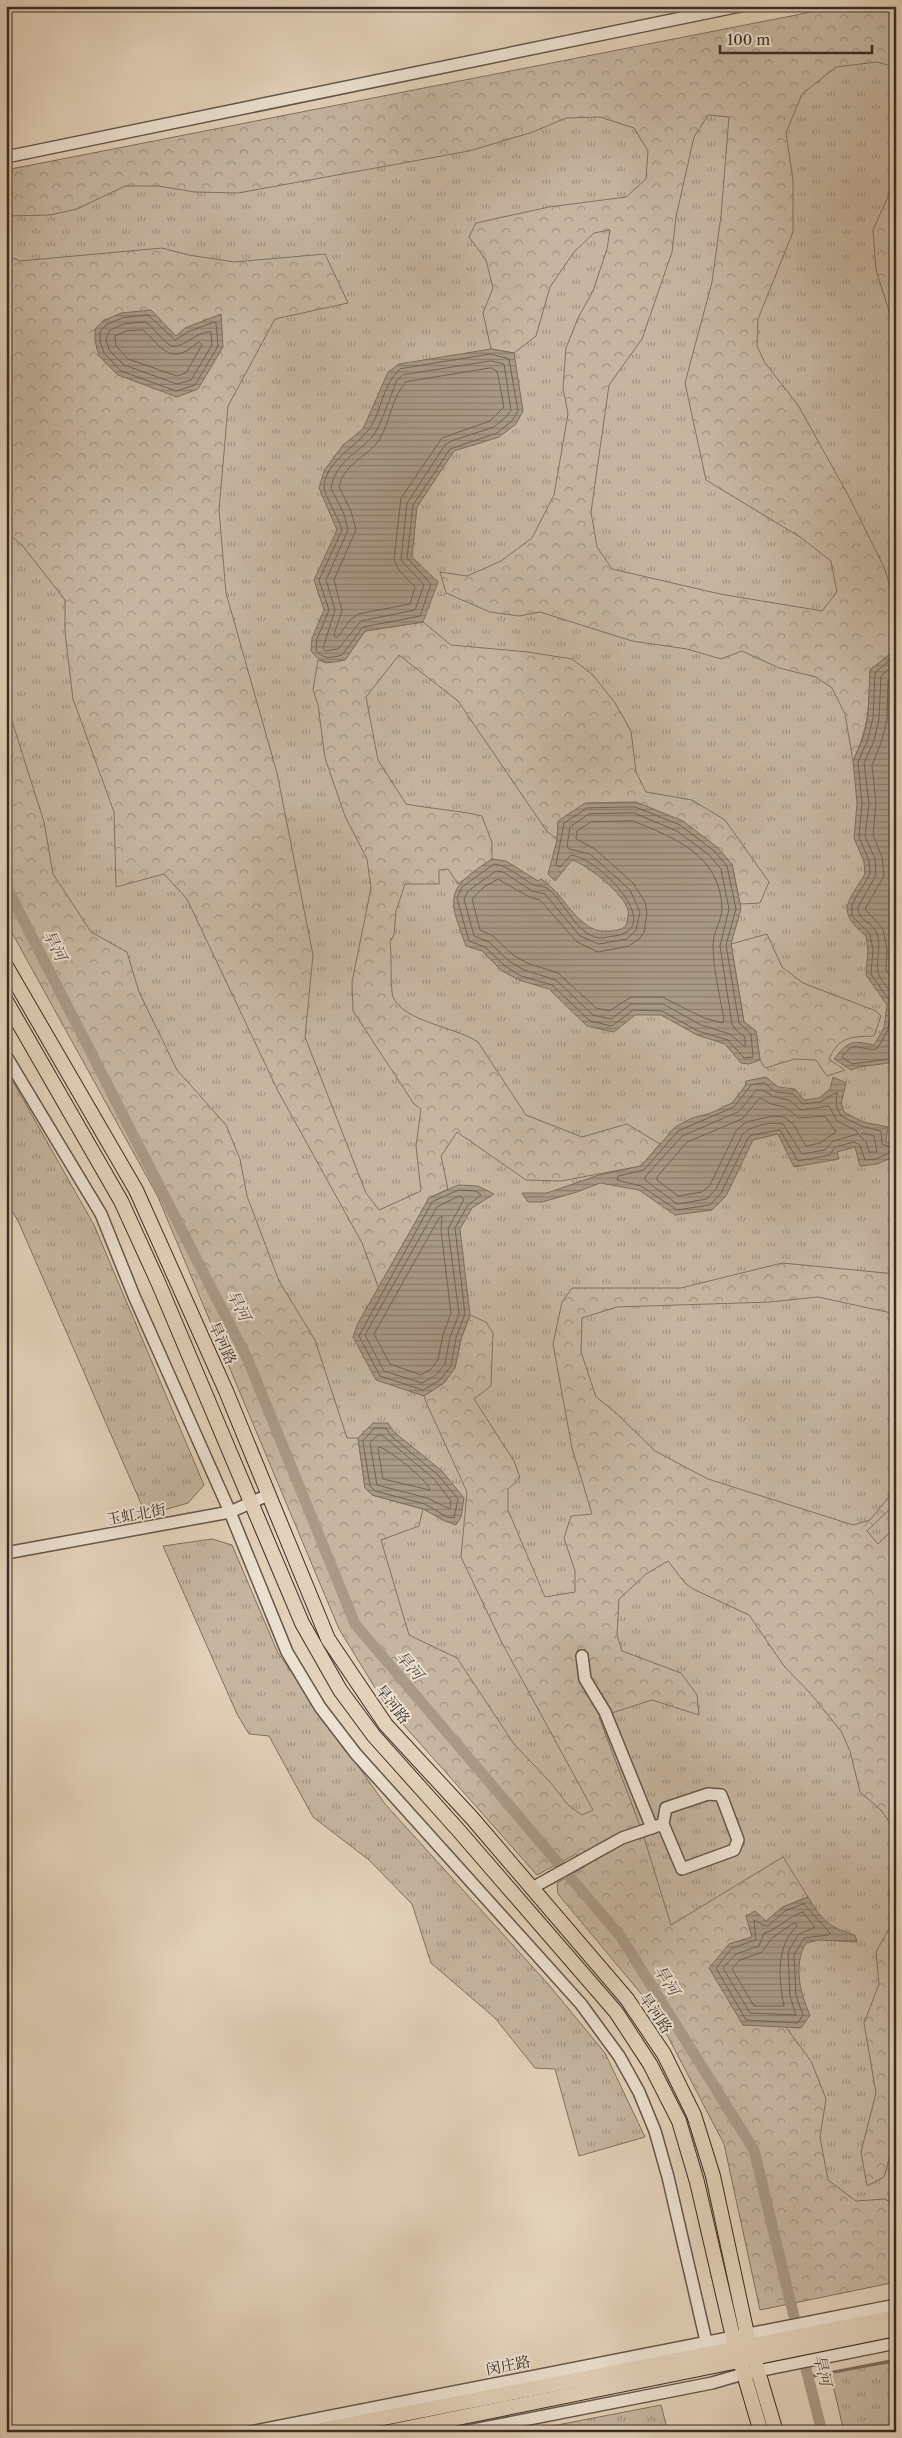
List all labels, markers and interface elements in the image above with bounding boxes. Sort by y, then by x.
scale bar [720,22,872,54]
text: 100 m [727,30,770,49]
water label: 旱河 [39,926,73,966]
water label: 旱河 [223,1286,257,1326]
street label: 旱河路 [205,1319,241,1367]
street label: 玉虹北街 [105,1499,167,1529]
water label: 旱河 [392,1646,430,1686]
street label: 旱河路 [372,1680,414,1728]
water label: 旱河 [650,1961,686,2001]
street label: 旱河路 [636,1989,676,2037]
street label: 闵庄路 [484,2351,532,2379]
water label: 旱河 [810,2352,837,2391]

